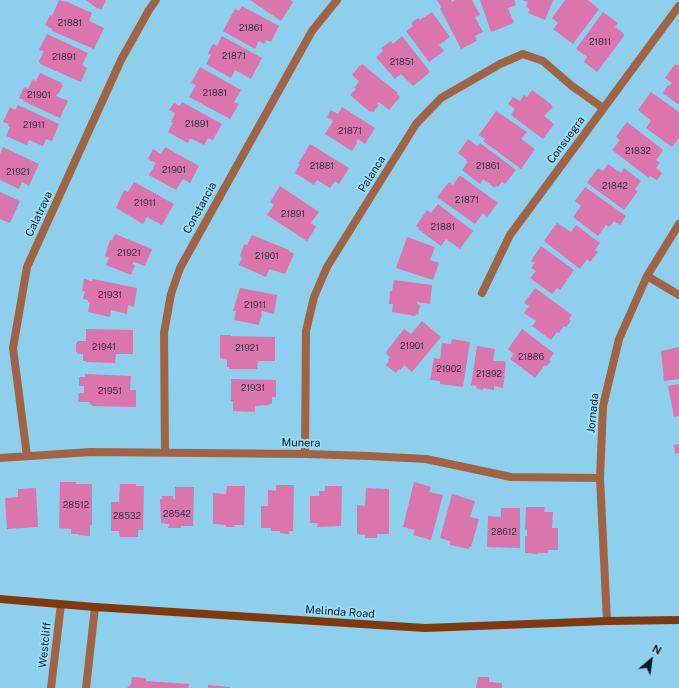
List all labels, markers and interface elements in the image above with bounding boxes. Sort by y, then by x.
house number: 21881 [58,18,82,28]
house number: 21861 [239,23,263,33]
house number: 21811 [589,37,611,47]
house number: 21871 [222,51,246,61]
house number: 21891 [52,52,76,62]
house number: 21851 [390,57,414,67]
house number: 21881 [203,88,227,98]
house number: 21901 [27,90,51,100]
street label: Consuegra [544,114,588,166]
house number: 21891 [185,119,209,129]
house number: 21911 [23,120,45,130]
house number: 21871 [338,126,362,136]
house number: 21832 [625,146,651,156]
street label: Palanca [356,153,388,195]
house number: 21881 [310,161,334,171]
house number: 21861 [476,161,500,171]
house number: 21901 [162,165,186,175]
house number: 21921 [6,167,30,177]
street label: Constancia [180,180,220,236]
house number: 21842 [602,181,628,191]
street label: Calatrava [23,189,55,239]
house number: 21871 [455,195,479,205]
house number: 21911 [134,198,156,208]
house number: 21891 [281,209,305,219]
house number: 21881 [431,222,455,232]
house number: 21921 [117,248,141,258]
house number: 21901 [255,251,279,261]
house number: 21931 [98,290,122,300]
house number: 21911 [244,300,266,310]
house number: 21901 [400,341,424,351]
house number: 21941 [92,342,116,352]
house number: 21921 [235,343,259,353]
house number: 21886 [518,352,544,362]
house number: 21902 [436,364,462,374]
house number: 21892 [476,369,502,379]
house number: 21931 [241,383,265,393]
house number: 21951 [98,386,122,396]
street label: Jornada [584,392,602,434]
street label: Munera [281,436,321,450]
house number: 28512 [63,500,89,510]
house number: 28542 [163,509,191,519]
house number: 28532 [113,511,141,521]
house number: 28612 [491,527,517,537]
street label: Melinda Road [305,603,375,621]
street label: Westcliff [36,621,54,669]
north arrow [631,640,671,680]
text: N [650,642,663,657]

